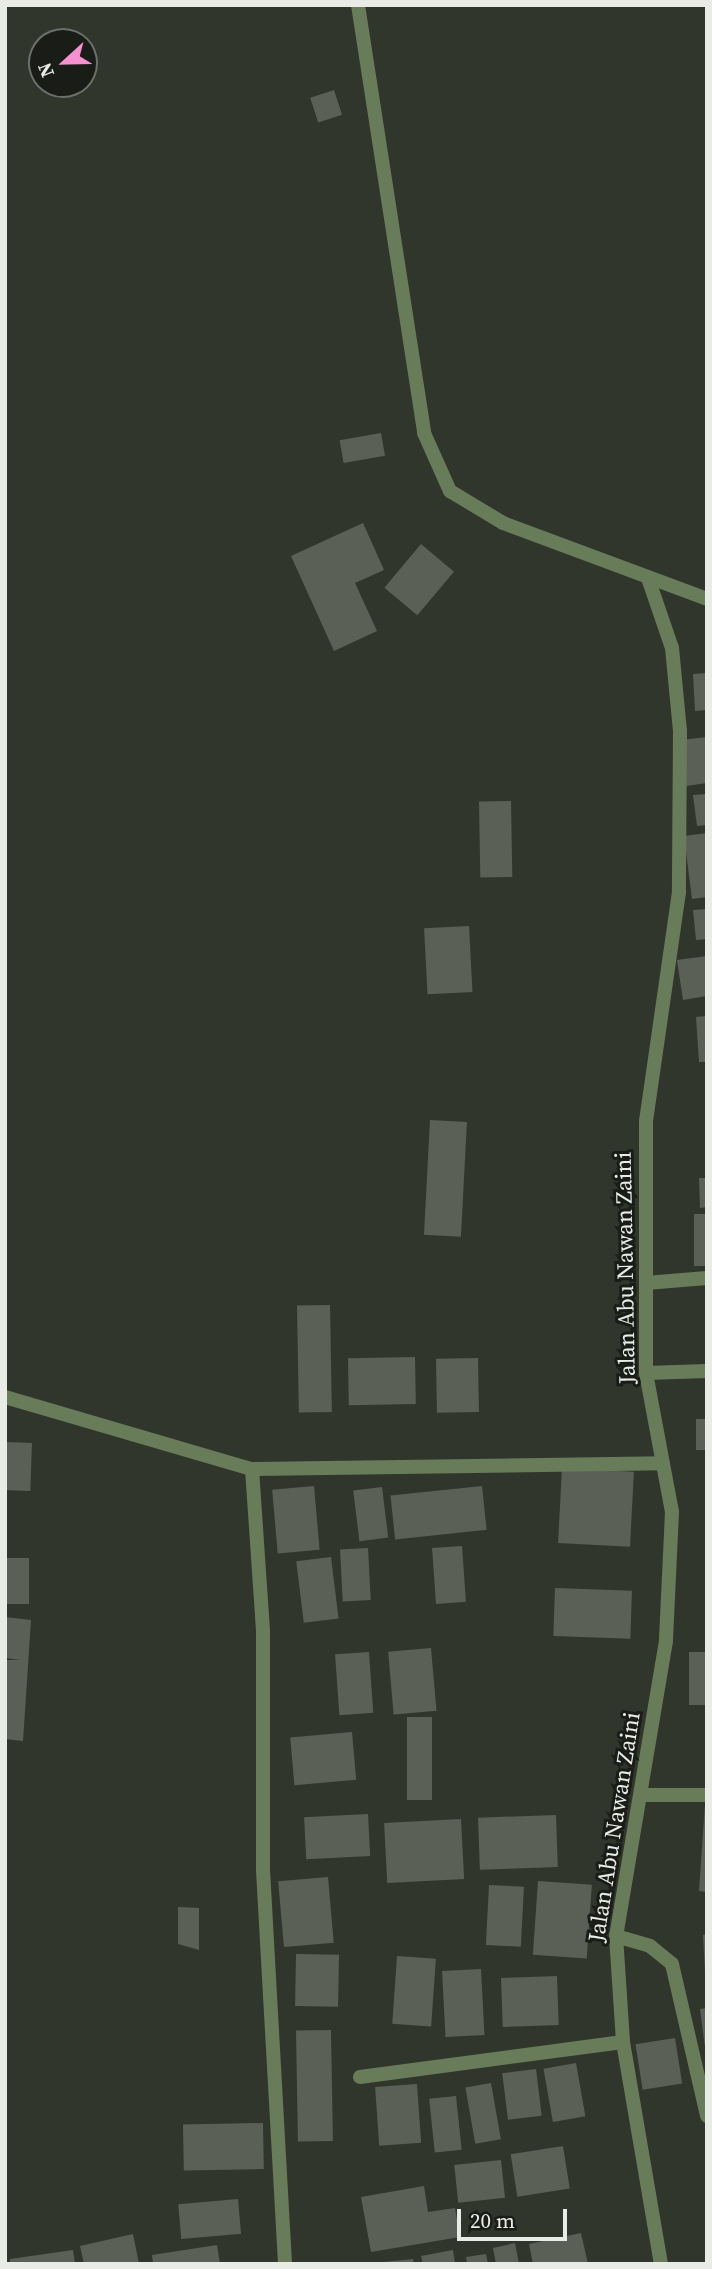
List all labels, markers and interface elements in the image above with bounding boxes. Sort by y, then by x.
north arrow [28,28,98,98]
text: N [31,59,60,81]
street label: Jalan Abu Nawan Zaini [609,1152,641,1384]
street label: Jalan Abu Nawan Zaini [582,1710,646,1944]
scale bar [460,2196,570,2240]
text: 20 m [470,2206,515,2235]

